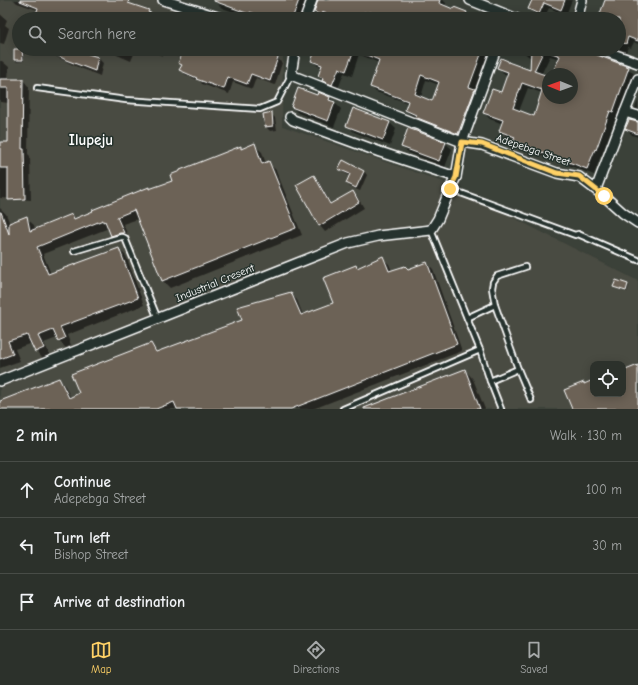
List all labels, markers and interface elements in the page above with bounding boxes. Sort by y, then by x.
search box [12,12,626,56]
icon: search [26,23,48,45]
text: Search here [58,25,136,43]
north arrow [542,68,578,104]
district label: Ilupeju [69,131,113,149]
street label: Adepebga Street [494,131,573,169]
route end [441,180,459,198]
route start [595,187,613,205]
street label: Industrial Cresent [174,261,257,305]
map controls [590,361,626,397]
button: locate [590,361,626,397]
text: 2 min [16,426,57,445]
text: Walk · 130 m [550,428,622,443]
text: Continue [54,473,111,491]
icon: ahead [16,479,38,501]
text: 100 m [586,482,622,497]
text: Adepebga Street [54,491,146,506]
text: Turn left [54,529,110,547]
icon: left [16,535,38,557]
text: 30 m [592,538,622,553]
text: Bishop Street [54,547,128,562]
icon: arrive [16,591,38,613]
text: Arrive at destination [54,593,185,611]
tab: Map [90,639,112,676]
tab: Directions [293,639,340,676]
tab: Saved [520,639,548,676]

